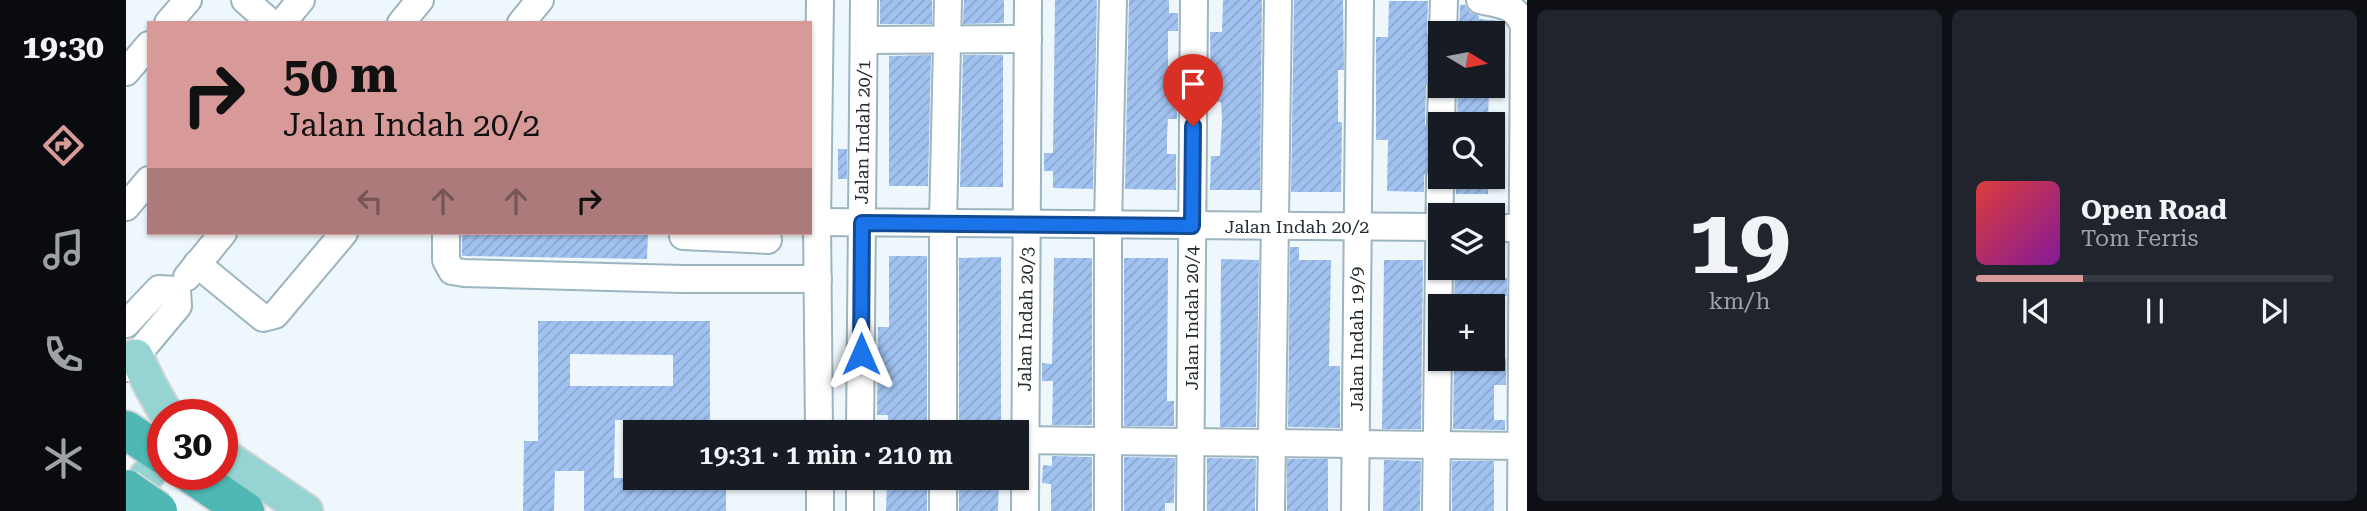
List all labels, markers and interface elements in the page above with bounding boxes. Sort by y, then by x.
north arrow [1428,21,1505,98]
map controls [1428,21,1505,371]
text: 19:30 [22,28,104,66]
text: 50 m [283,47,398,104]
icon: right [168,49,259,140]
pin [1163,54,1223,126]
street label: Jalan Indah 20/1 [851,60,874,204]
icon: arrive [1174,65,1212,103]
text: Jalan Indah 20/2 [283,106,540,144]
button: search [1428,112,1505,189]
icon: directions [39,121,88,170]
icon: left [351,182,389,220]
icon: ahead [424,182,462,220]
icon: ahead [497,182,535,220]
icon: right [570,182,608,220]
text: 19 [1689,189,1790,295]
text: Open Road [2081,195,2227,225]
button: layers [1428,203,1505,280]
street label: Jalan Indah 20/2 [1225,216,1369,237]
icon: music [39,225,88,274]
text: Tom Ferris [2081,225,2198,252]
street label: Jalan Indah 20/4 [1181,246,1202,390]
street label: Jalan Indah 20/3 [1014,247,1037,391]
street label: Jalan Indah 19/9 [1346,267,1367,411]
text: km/h [1709,288,1770,315]
icon: previous [2017,292,2055,330]
icon: pause [2136,292,2174,330]
icon: next [2255,292,2293,330]
button: + [1428,294,1505,371]
position arrow [824,317,898,391]
icon: phone [39,330,88,379]
speed limit sign: 30 [147,399,238,490]
icon: climate [39,434,88,483]
text: 19:31 · 1 min · 210 m [699,440,953,470]

